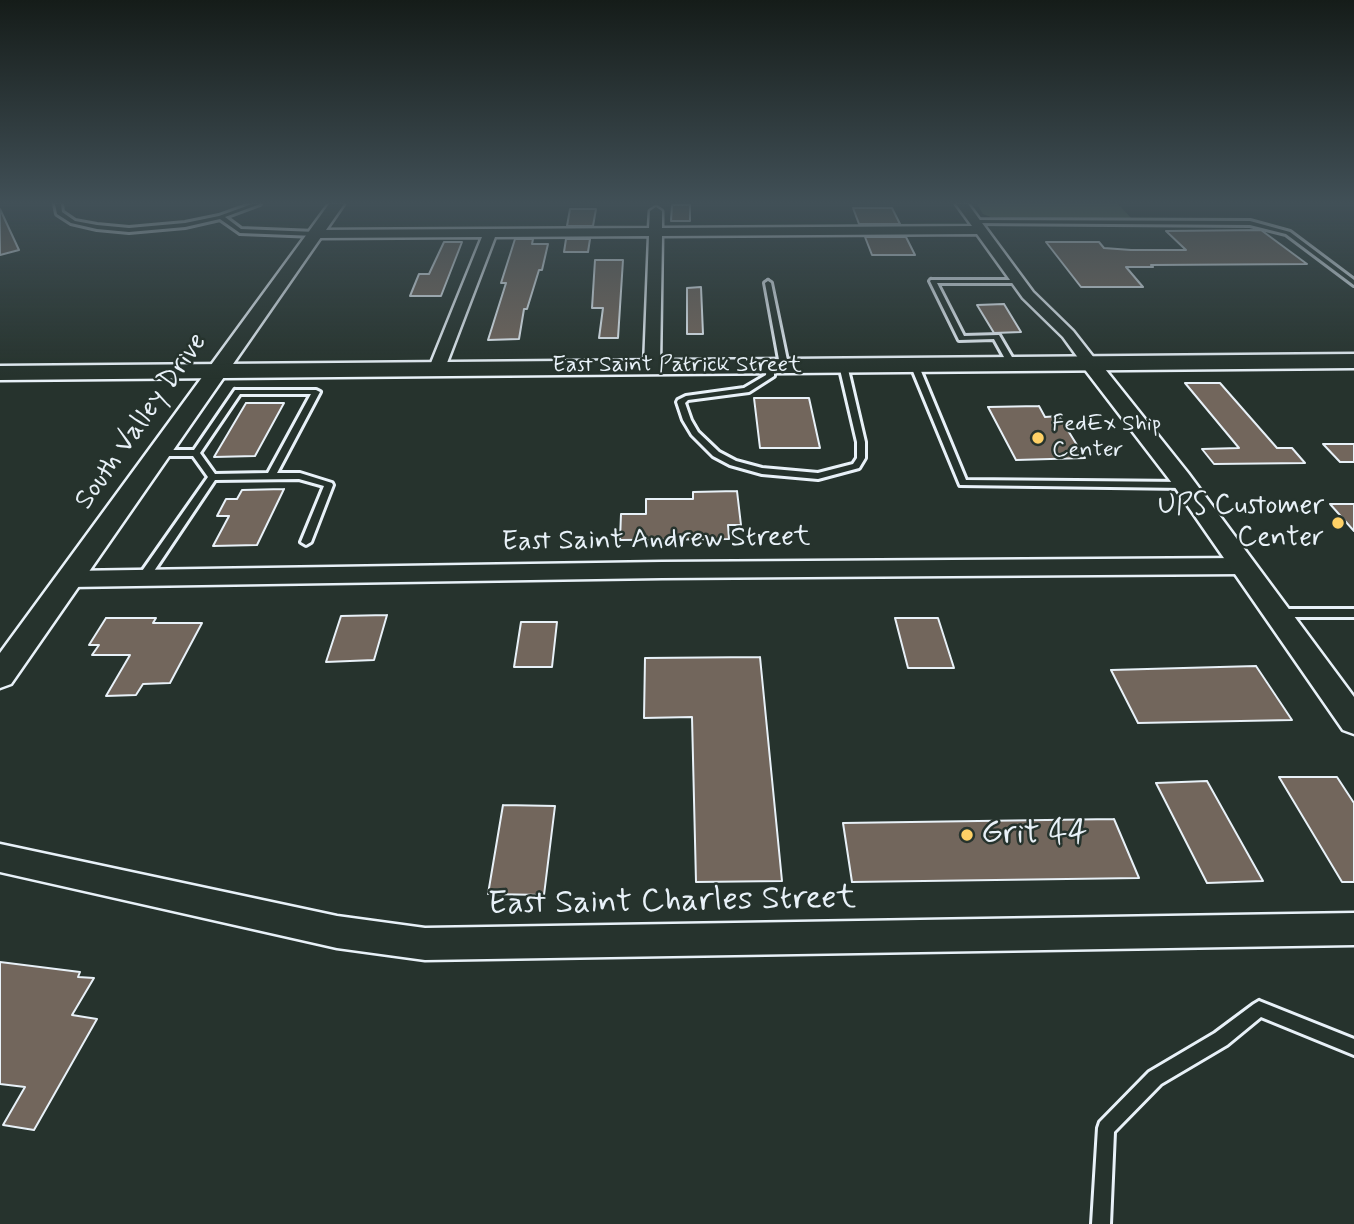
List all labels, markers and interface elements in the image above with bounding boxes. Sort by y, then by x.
street label: South Valley Drive [69,327,215,517]
street label: East Saint Patrick Street [552,352,802,380]
place label: FedEx Ship Center [1052,411,1161,465]
marker: FedEx Ship Center [1030,430,1046,446]
place label: UPS Customer Center [1158,490,1324,556]
marker: UPS Customer Center [1330,515,1346,531]
street label: East Saint Andrew Street [501,522,811,560]
place label: Grit 44 [981,815,1088,855]
marker: Grit 44 [959,827,975,843]
street label: East Saint Charles Street [488,880,856,926]

